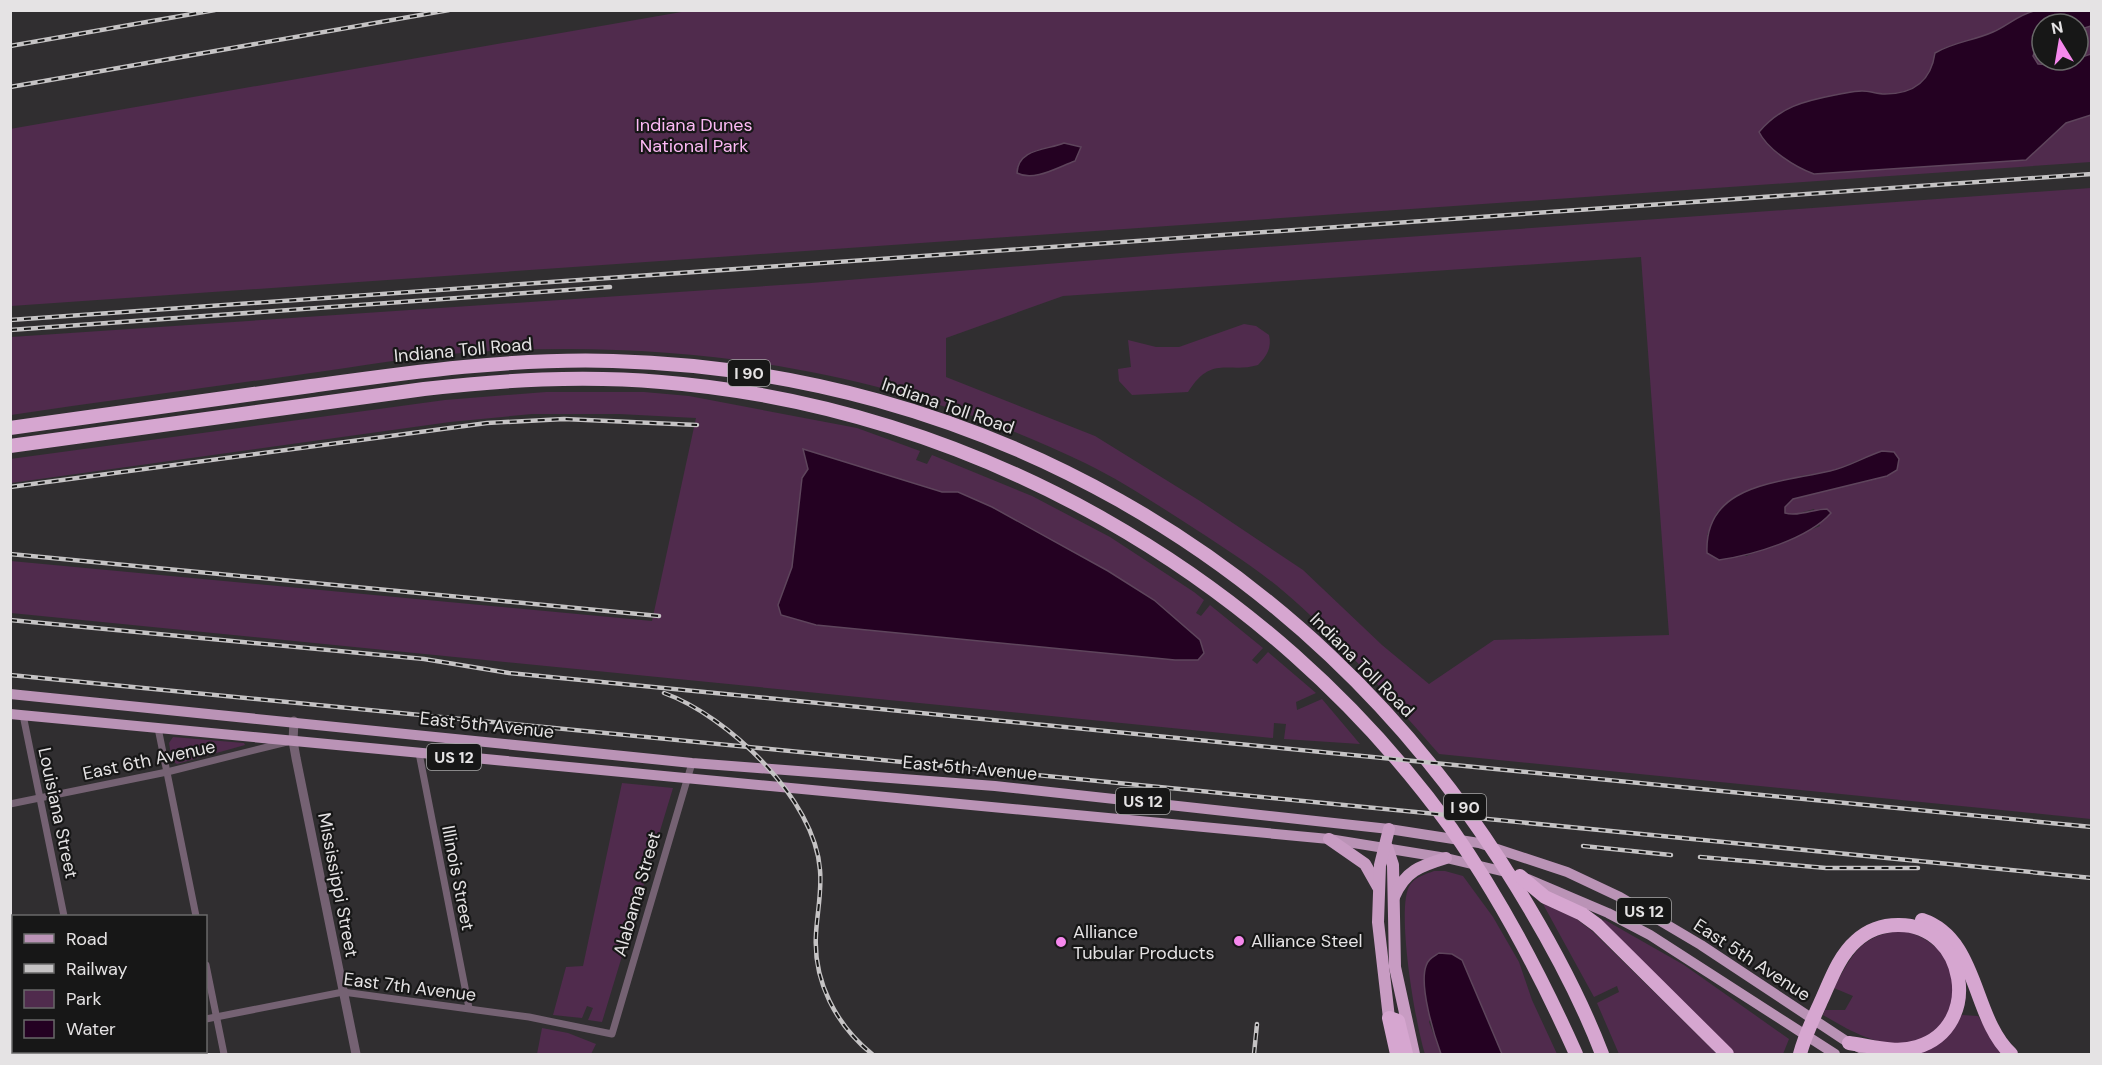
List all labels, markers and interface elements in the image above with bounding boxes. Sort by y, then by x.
north arrow [2030,12,2090,72]
text: N [2050,16,2065,39]
park label: Indiana Dunes National Park [635,113,753,158]
street label: Indiana Toll Road [393,332,533,368]
road number: I 90 [728,360,770,386]
street label: Indiana Toll Road [879,372,1017,440]
street label: Indiana Toll Road [1304,607,1420,723]
street label: East 5th Avenue [419,706,555,744]
street label: East 6th Avenue [80,734,218,786]
road number: US 12 [427,744,481,770]
street label: Louisiana Street [32,745,84,881]
street label: East 5th Avenue [902,750,1038,786]
road number: US 12 [1116,788,1170,814]
road number: I 90 [1444,794,1486,820]
street label: Mississippi Street [312,811,364,959]
street label: Illinois Street [436,823,480,933]
street label: Alabama Street [608,829,666,959]
road number: US 12 [1617,898,1671,924]
street label: East 5th Avenue [1689,913,1815,1007]
legend [12,915,207,1053]
place label: Alliance Tubular Products [1073,920,1215,965]
text: Road [66,927,108,951]
place label: Alliance Steel [1251,929,1362,953]
marker: Alliance Steel [1232,934,1246,948]
marker: Alliance Tubular Products [1054,935,1068,949]
text: Railway [66,957,128,981]
street label: East 7th Avenue [342,967,478,1007]
text: Park [66,987,102,1011]
text: Water [66,1017,116,1041]

